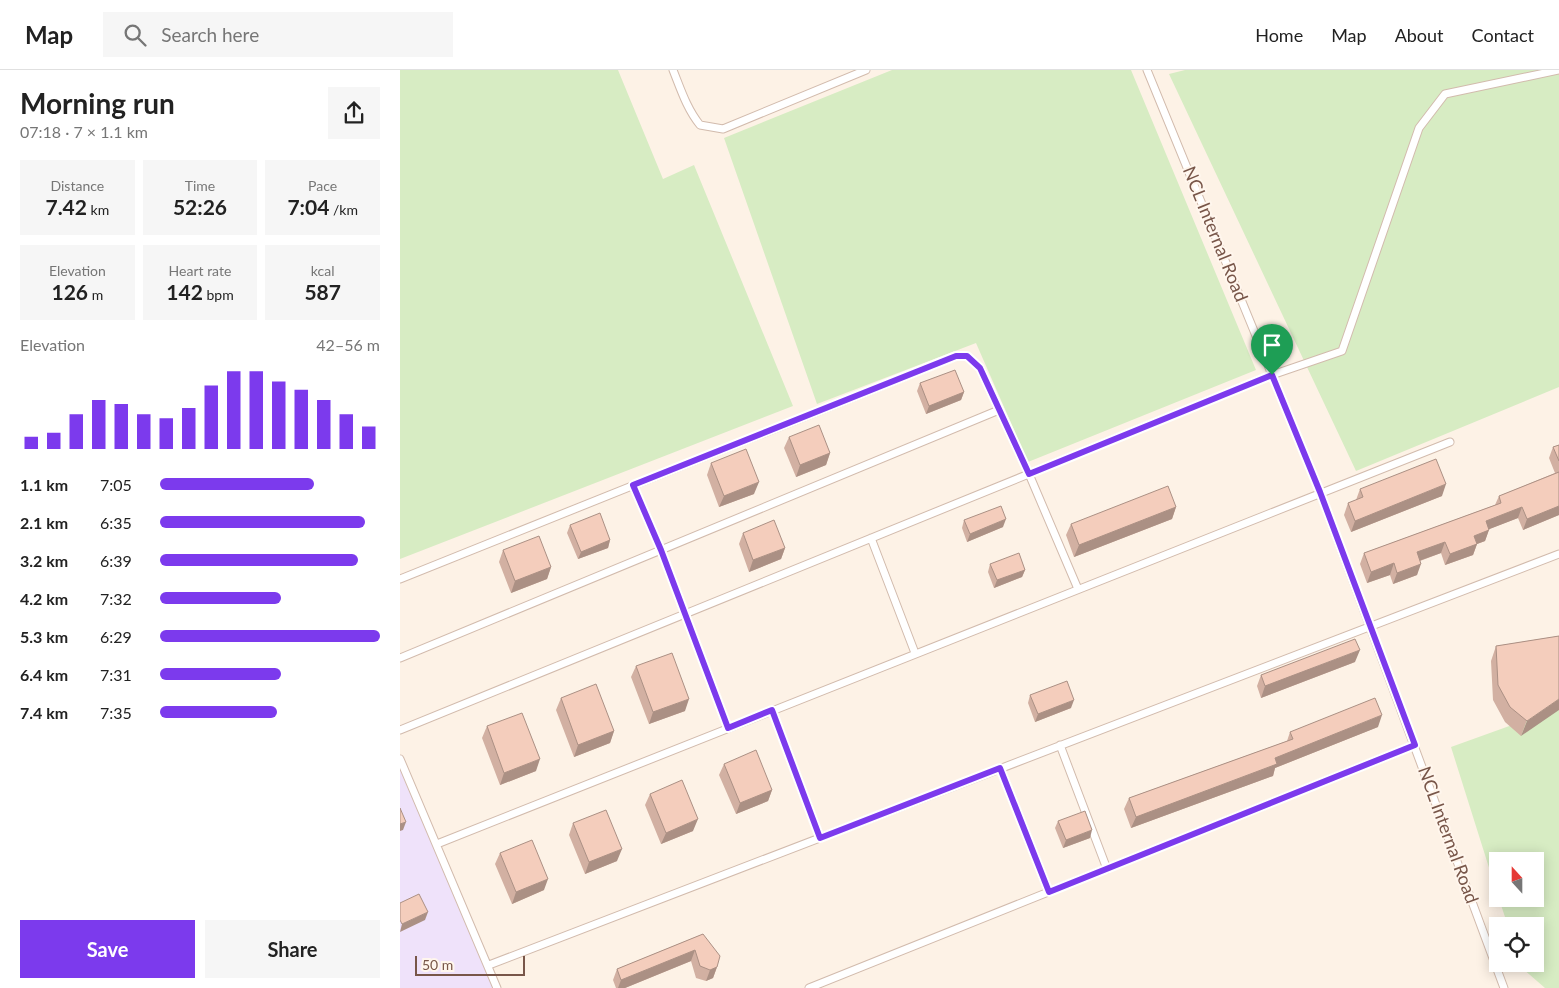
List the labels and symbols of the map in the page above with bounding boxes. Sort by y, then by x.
street label: NCL Internal Road [1179,163,1253,305]
pin [1251,324,1293,375]
street label: NCL Internal Road [1414,763,1484,906]
north arrow [1489,852,1544,908]
scale bar [415,953,525,976]

